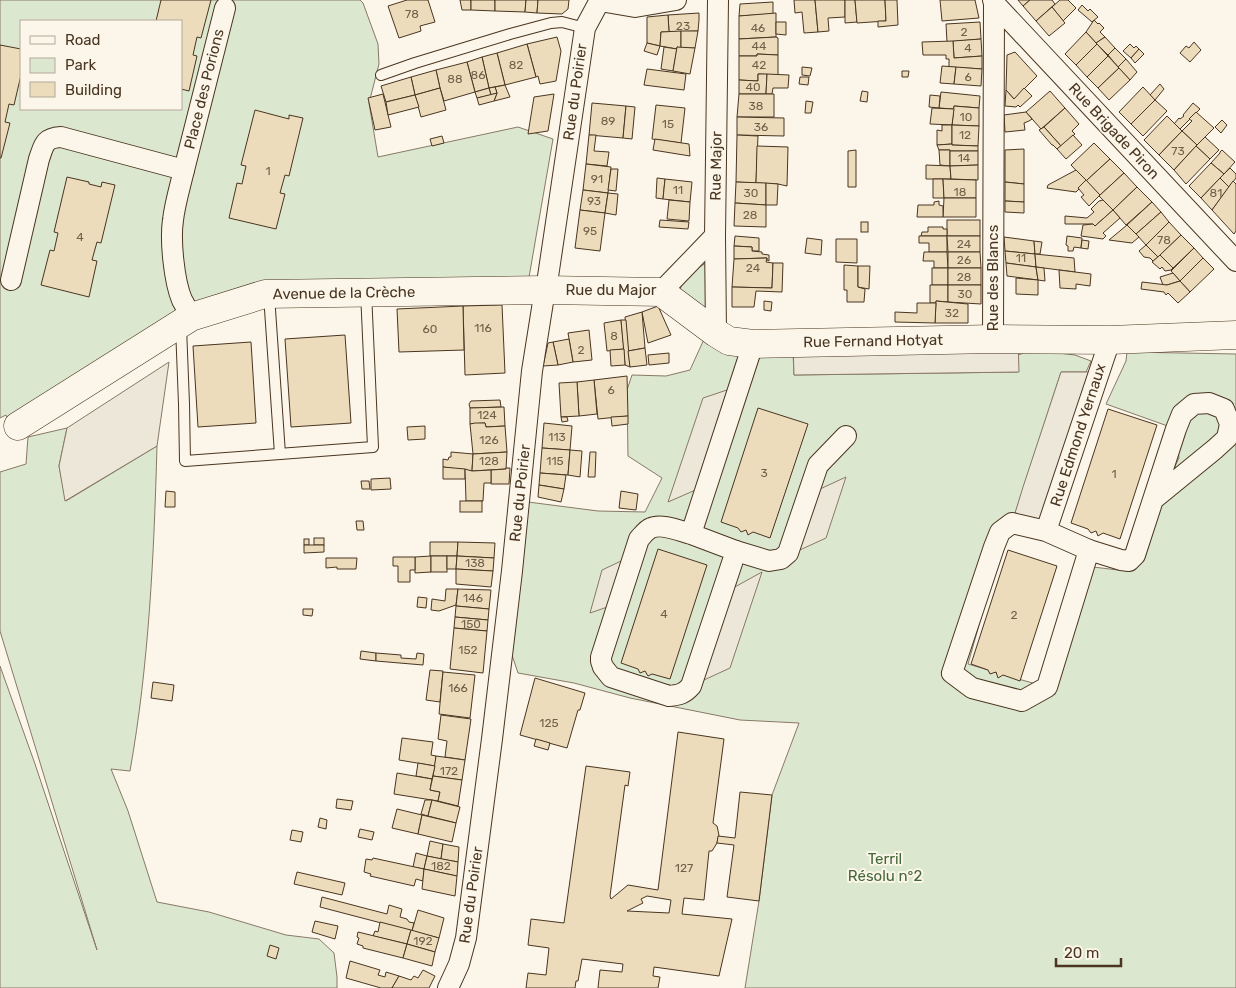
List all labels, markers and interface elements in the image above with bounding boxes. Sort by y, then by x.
house number: 78 [405,7,419,21]
house number: 23 [676,19,690,33]
legend [20,20,182,110]
house number: 46 [751,21,765,35]
house number: 2 [960,25,968,39]
street label: Place des Porions [180,27,228,151]
text: Road [65,31,101,49]
house number: 44 [752,39,767,53]
house number: 4 [964,41,972,55]
street label: Rue du Poirier [559,42,591,142]
text: Park [65,56,96,74]
house number: 82 [509,58,523,72]
house number: 42 [752,58,766,72]
house number: 86 [471,68,485,82]
house number: 6 [964,70,972,84]
house number: 88 [447,72,463,86]
street label: Rue Brigade Piron [1065,79,1163,183]
house number: 40 [745,80,761,94]
text: Building [65,81,122,99]
house number: 38 [749,99,763,113]
house number: 10 [960,110,972,124]
house number: 89 [601,114,615,128]
house number: 15 [662,117,674,131]
house number: 36 [754,120,768,134]
house number: 12 [959,128,971,142]
street label: Rue Major [706,131,726,201]
house number: 73 [1171,144,1185,158]
house number: 14 [958,151,971,165]
house number: 1 [265,164,271,178]
house number: 91 [591,172,603,186]
house number: 11 [673,183,683,197]
house number: 18 [954,185,966,199]
house number: 30 [744,186,758,200]
house number: 81 [1210,186,1222,200]
house number: 93 [587,194,601,208]
house number: 28 [743,208,757,222]
house number: 95 [583,224,597,238]
street label: Rue des Blancs [984,224,1002,331]
house number: 4 [76,230,84,244]
house number: 78 [1157,233,1171,247]
house number: 24 [957,237,972,251]
house number: 11 [1016,251,1026,265]
house number: 26 [957,253,971,267]
house number: 24 [746,261,761,275]
house number: 28 [957,270,971,284]
street label: Rue du Major [565,281,657,299]
street label: Avenue de la Crèche [273,283,415,303]
house number: 30 [958,287,972,301]
house number: 32 [945,306,959,320]
house number: 116 [474,321,492,335]
house number: 60 [423,322,437,336]
house number: 8 [610,329,618,343]
street label: Rue Fernand Hotyat [803,331,943,351]
house number: 2 [577,343,585,357]
street label: Rue Edmond Yernaux [1046,361,1110,509]
house number: 6 [607,383,615,397]
house number: 124 [477,408,497,422]
house number: 113 [548,430,566,444]
house number: 126 [479,433,499,447]
street label: Rue du Poirier [506,443,534,543]
house number: 128 [479,454,499,468]
house number: 115 [546,454,564,468]
house number: 3 [760,466,768,480]
house number: 1 [1111,467,1117,481]
house number: 138 [465,556,485,570]
house number: 146 [463,591,483,605]
house number: 4 [660,607,668,621]
house number: 2 [1010,608,1018,622]
house number: 150 [461,617,481,631]
house number: 152 [458,643,478,657]
house number: 166 [448,681,468,695]
house number: 125 [539,716,559,730]
house number: 172 [440,764,458,778]
street label: Rue du Poirier [455,845,487,945]
park label: Terril Résolu n°2 [848,850,922,885]
house number: 182 [431,859,451,873]
house number: 127 [675,861,693,875]
house number: 192 [413,934,433,948]
scale bar [1056,936,1121,968]
text: 20 m [1064,944,1099,962]

